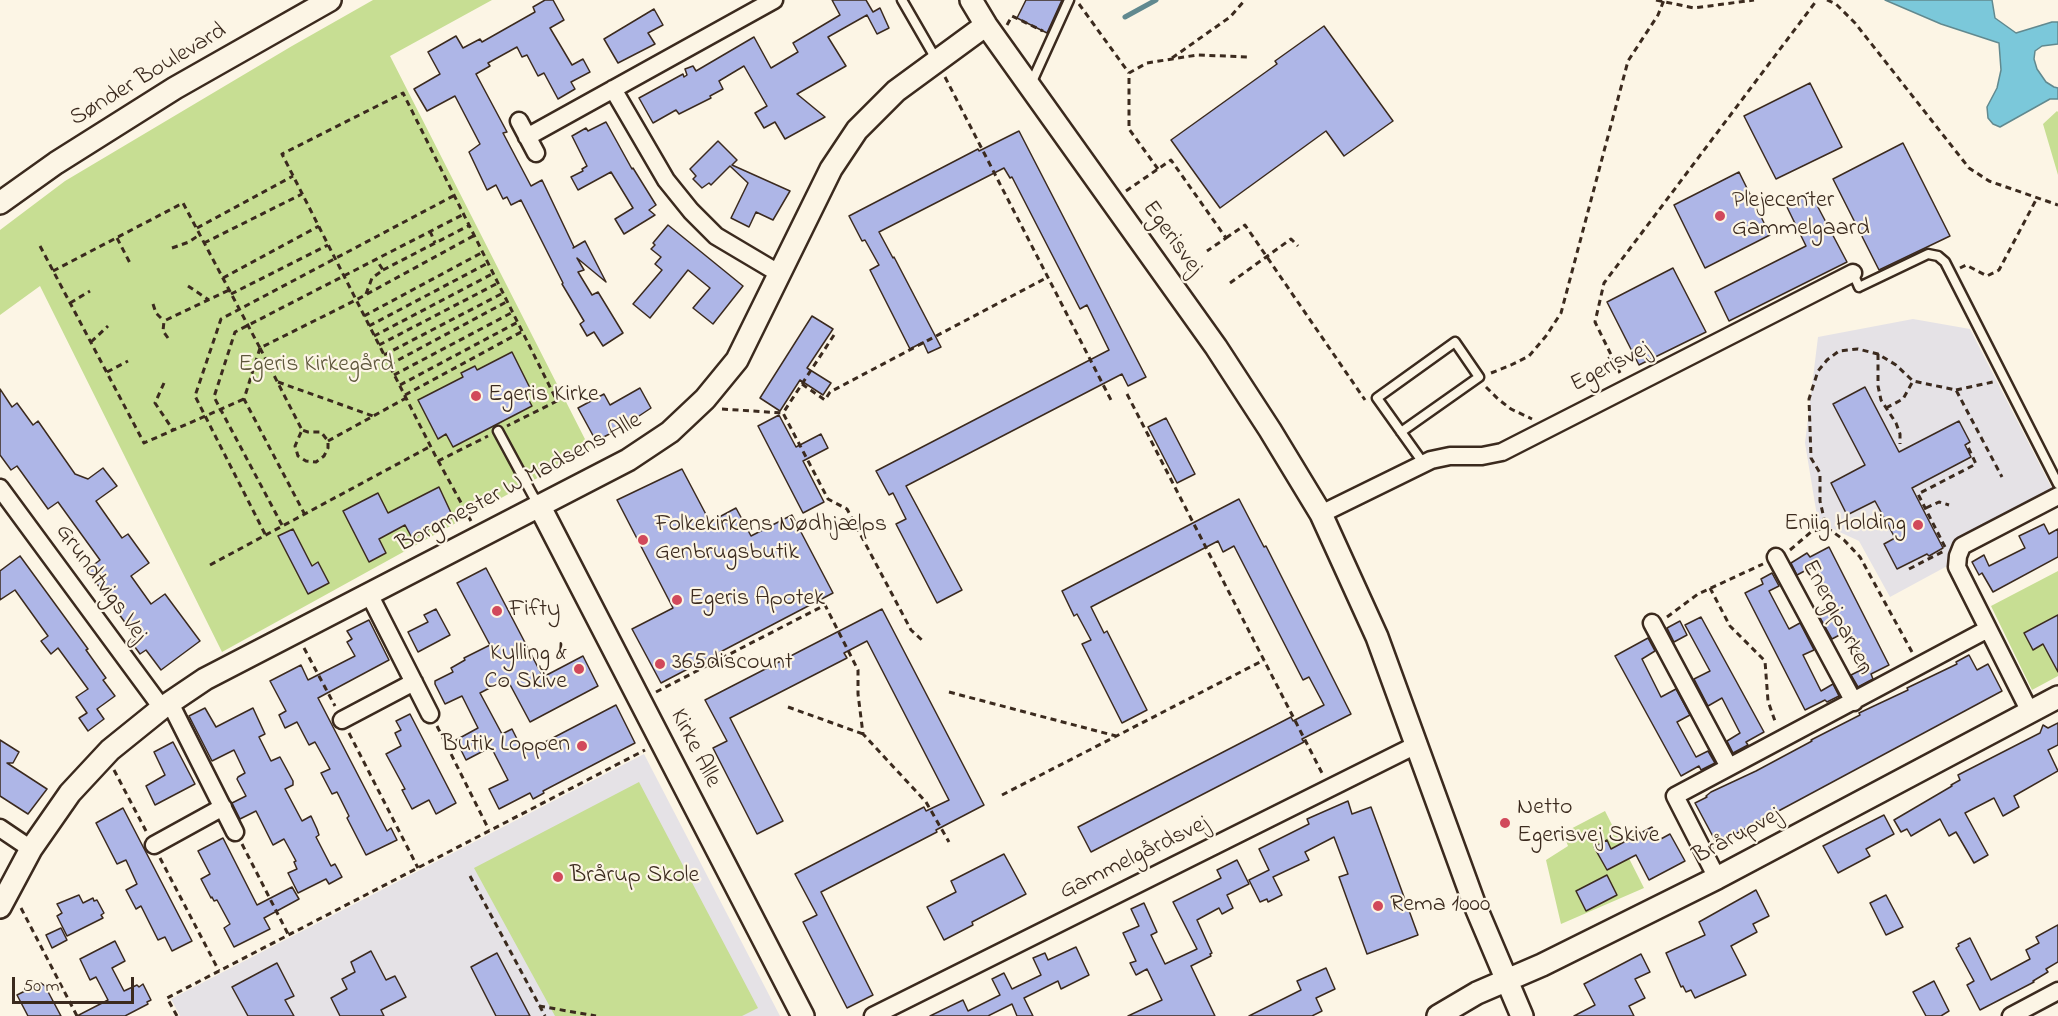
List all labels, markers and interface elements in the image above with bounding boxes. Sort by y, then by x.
street label: Sønder Boulevard [65,18,233,134]
place label: Plejecenter Gammelgaard [1732,188,1870,244]
street label: Egerisvej [1134,196,1208,282]
marker: Plejecenter Gammelgaard [1713,209,1727,223]
street label: Egerisvej [1566,336,1656,400]
park label: Egeris Kirkegård [238,352,394,380]
place label: Egeris Kirke [488,382,599,410]
marker: Egeris Kirke [469,389,483,403]
street label: Borgmester W Madsens Alle [393,407,647,561]
place label: Eniig Holding [1784,511,1906,539]
place label: Folkekirkens Nødhjælps Genbrugsbutik [655,512,887,568]
marker: Eniig Holding [1911,518,1925,532]
street label: Grundtvigs Vej [48,519,152,649]
marker: Folkekirkens Nødhjælps Genbrugsbutik [636,533,650,547]
street label: Energiparken [1794,556,1878,680]
place label: Egeris Apotek [689,586,825,614]
marker: Egeris Apotek [670,593,684,607]
place label: Fifty [509,597,560,625]
marker: Fifty [490,604,504,618]
place label: Kylling & Co Skive [484,641,567,697]
place label: 365discount [672,650,793,678]
marker: 365discount [653,657,667,671]
marker: Kylling & Co Skive [572,662,586,676]
street label: Kirke Alle [662,705,726,793]
place label: Butik Loppen [441,732,570,760]
marker: Butik Loppen [575,739,589,753]
place label: Netto Egerisvej Skive [1517,795,1660,851]
street label: Brårupvej [1689,802,1787,872]
street label: Gammelgårdsvej [1056,810,1214,908]
marker: Netto Egerisvej Skive [1498,816,1512,830]
place label: Brårup Skole [570,863,699,891]
marker: Brårup Skole [551,870,565,884]
place label: Rema 1000 [1390,892,1490,920]
marker: Rema 1000 [1371,899,1385,913]
scale bar [15,965,136,1003]
text: 50 m [23,974,60,1000]

